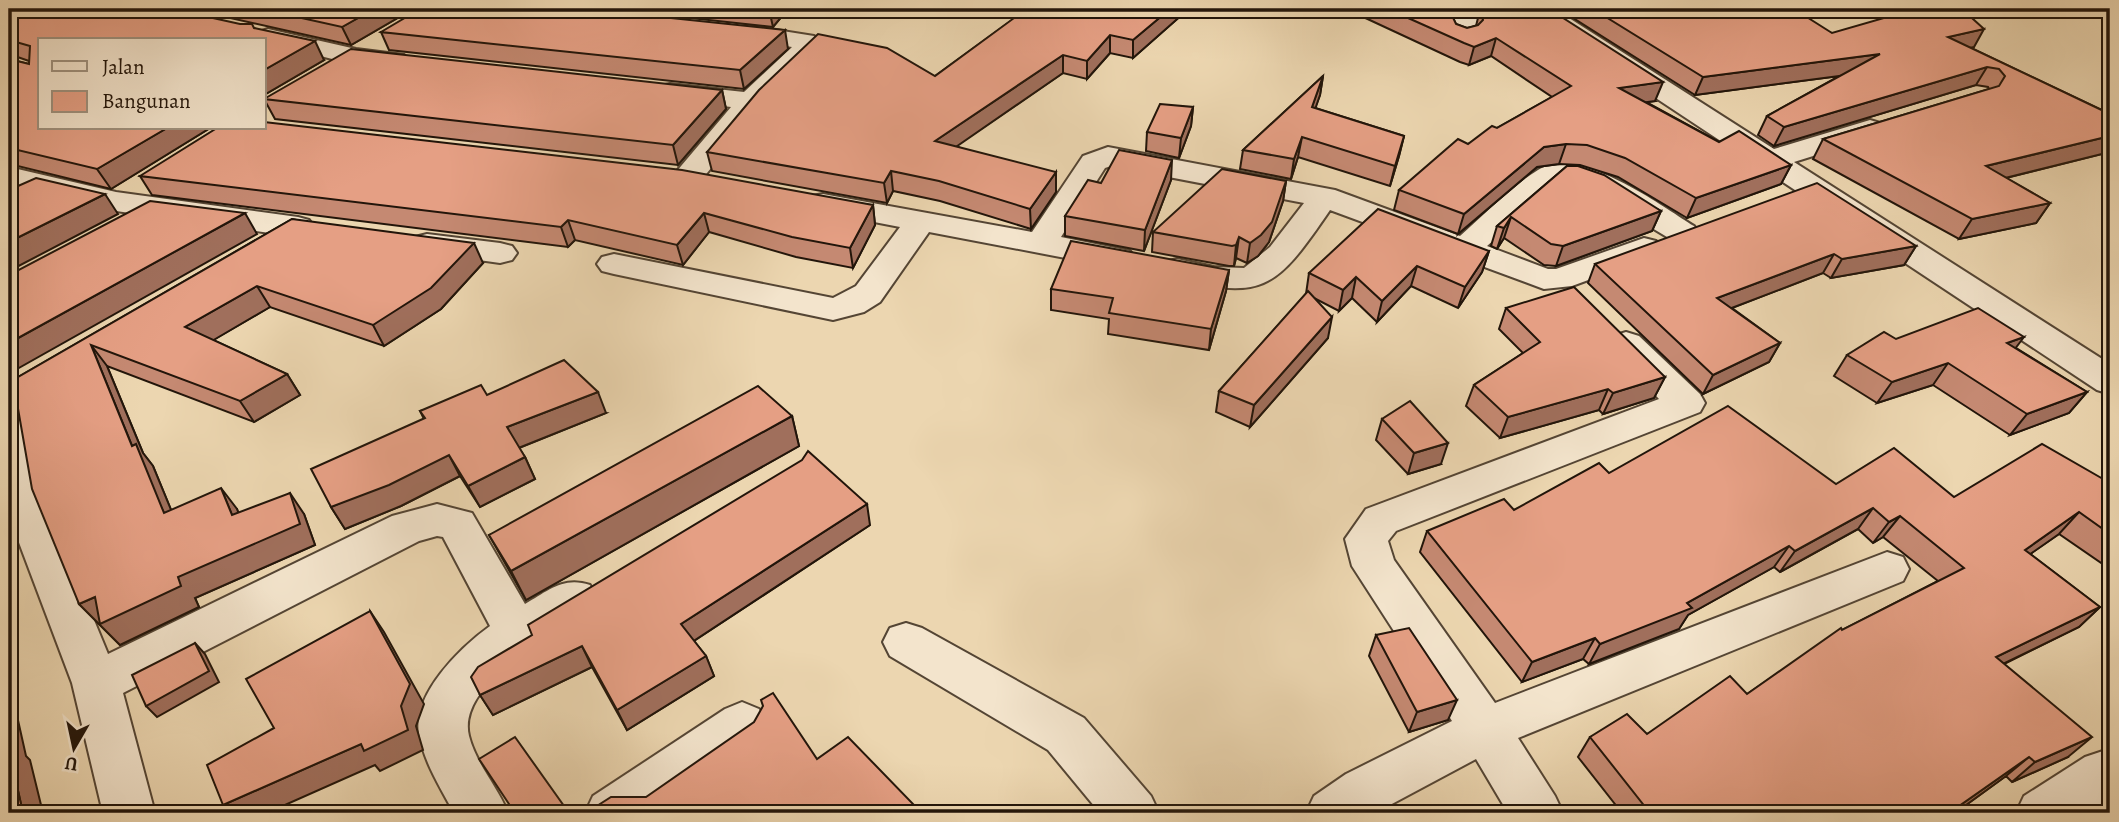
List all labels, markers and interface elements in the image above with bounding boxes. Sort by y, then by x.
legend [38,38,266,130]
text: Jalan [102,53,144,81]
text: Bangunan [102,87,191,115]
north arrow [38,714,108,784]
text: U [63,750,80,778]

